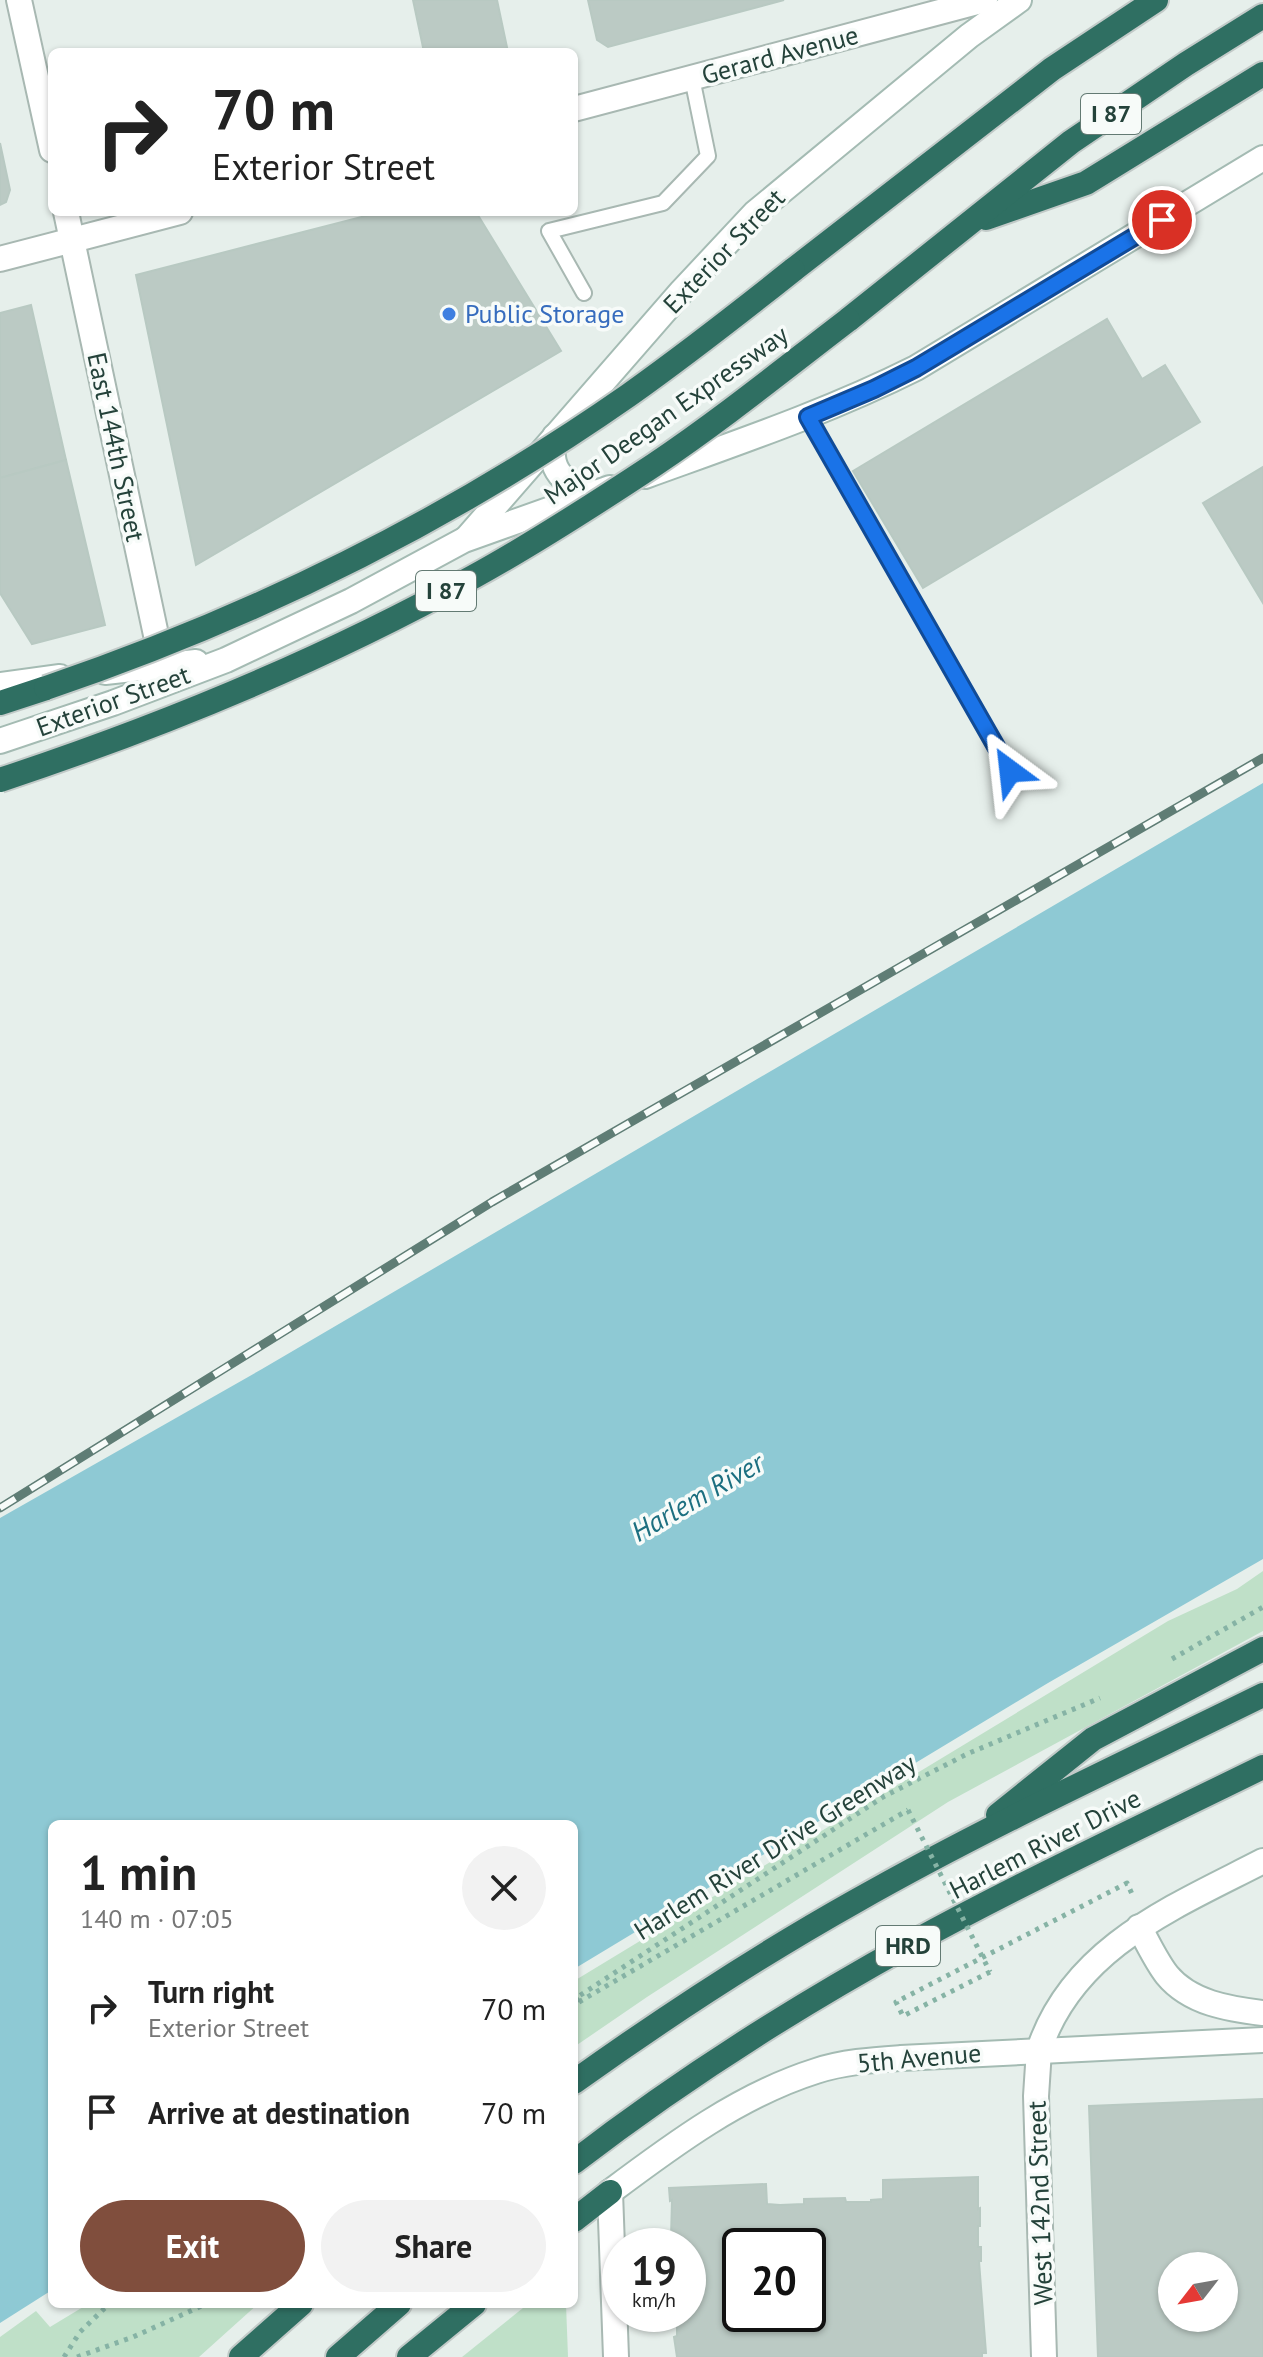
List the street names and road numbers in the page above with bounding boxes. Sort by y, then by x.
street label: Gerard Avenue [698,18,862,91]
road number: I 87 [1081,94,1141,134]
street label: Exterior Street [656,181,792,320]
street label: Major Deegan Expressway [537,318,794,511]
street label: East 144th Street [80,349,153,545]
road number: I 87 [416,571,476,611]
street label: Exterior Street [32,657,194,744]
street label: Harlem River Drive Greenway [628,1746,922,1947]
street label: Harlem River Drive [944,1781,1146,1906]
road number: HRD [876,1926,940,1966]
street label: 5th Avenue [855,2036,982,2079]
street label: West 142nd Street [1019,2100,1060,2306]

